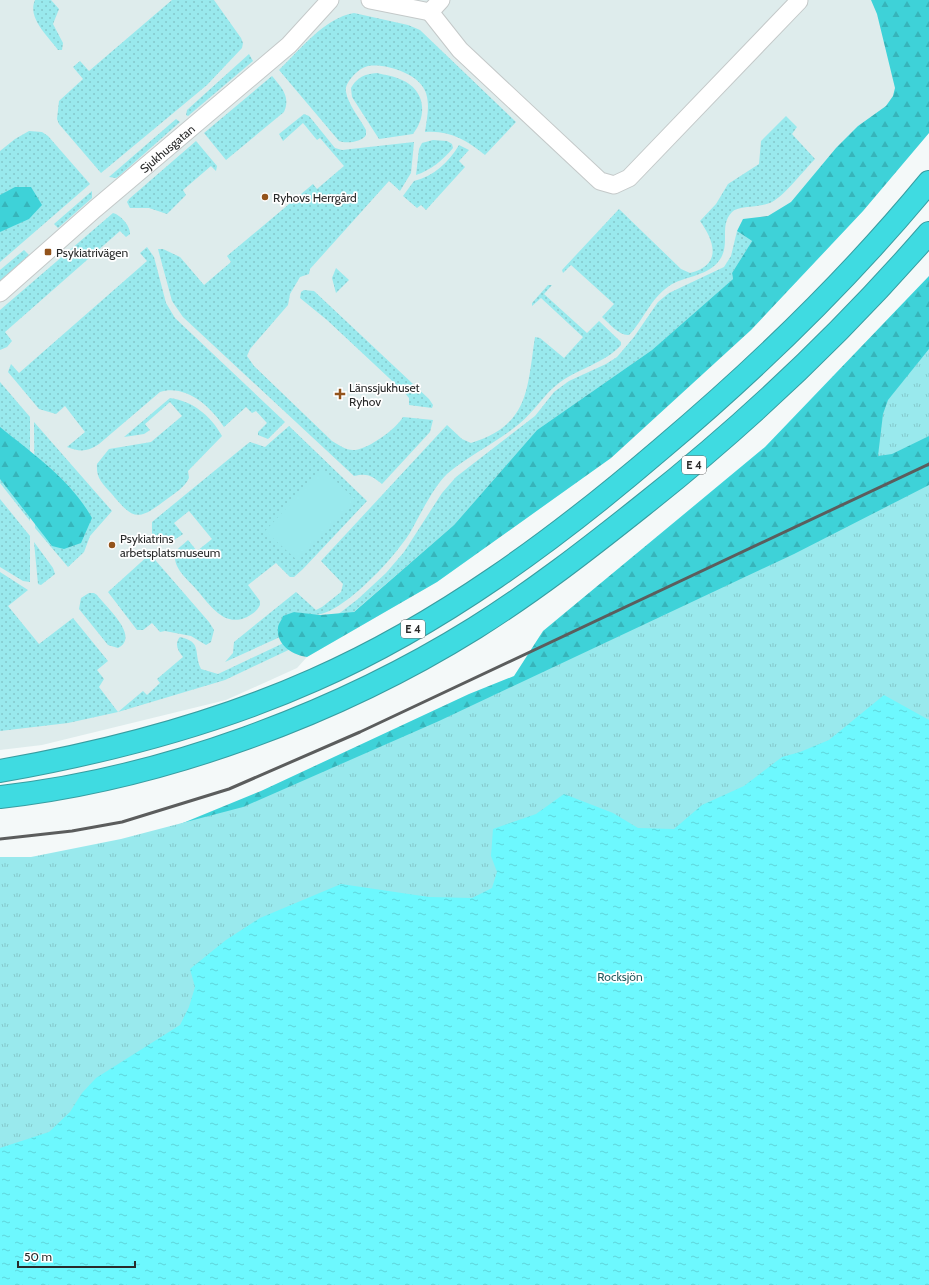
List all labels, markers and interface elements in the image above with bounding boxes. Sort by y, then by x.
street label: Sjukhusgatan [136,121,198,176]
place label: Ryhovs Herrgård [273,190,357,205]
marker: Ryhovs Herrgård [260,192,270,202]
place label: Psykiatrivägen [56,245,128,260]
marker: Psykiatrivägen [43,247,53,257]
place label: Länssjukhuset Ryhov [349,380,420,409]
marker: Länssjukhuset Ryhov [334,388,346,400]
road number: E 4 [682,456,706,474]
place label: Psykiatrins arbetsplatsmuseum [120,531,220,560]
marker: Psykiatrins arbetsplatsmuseum [107,540,117,550]
road number: E 4 [401,620,425,638]
park label: Rocksjön [597,969,643,984]
scale bar [18,1243,135,1269]
text: 50 m [24,1249,52,1264]

